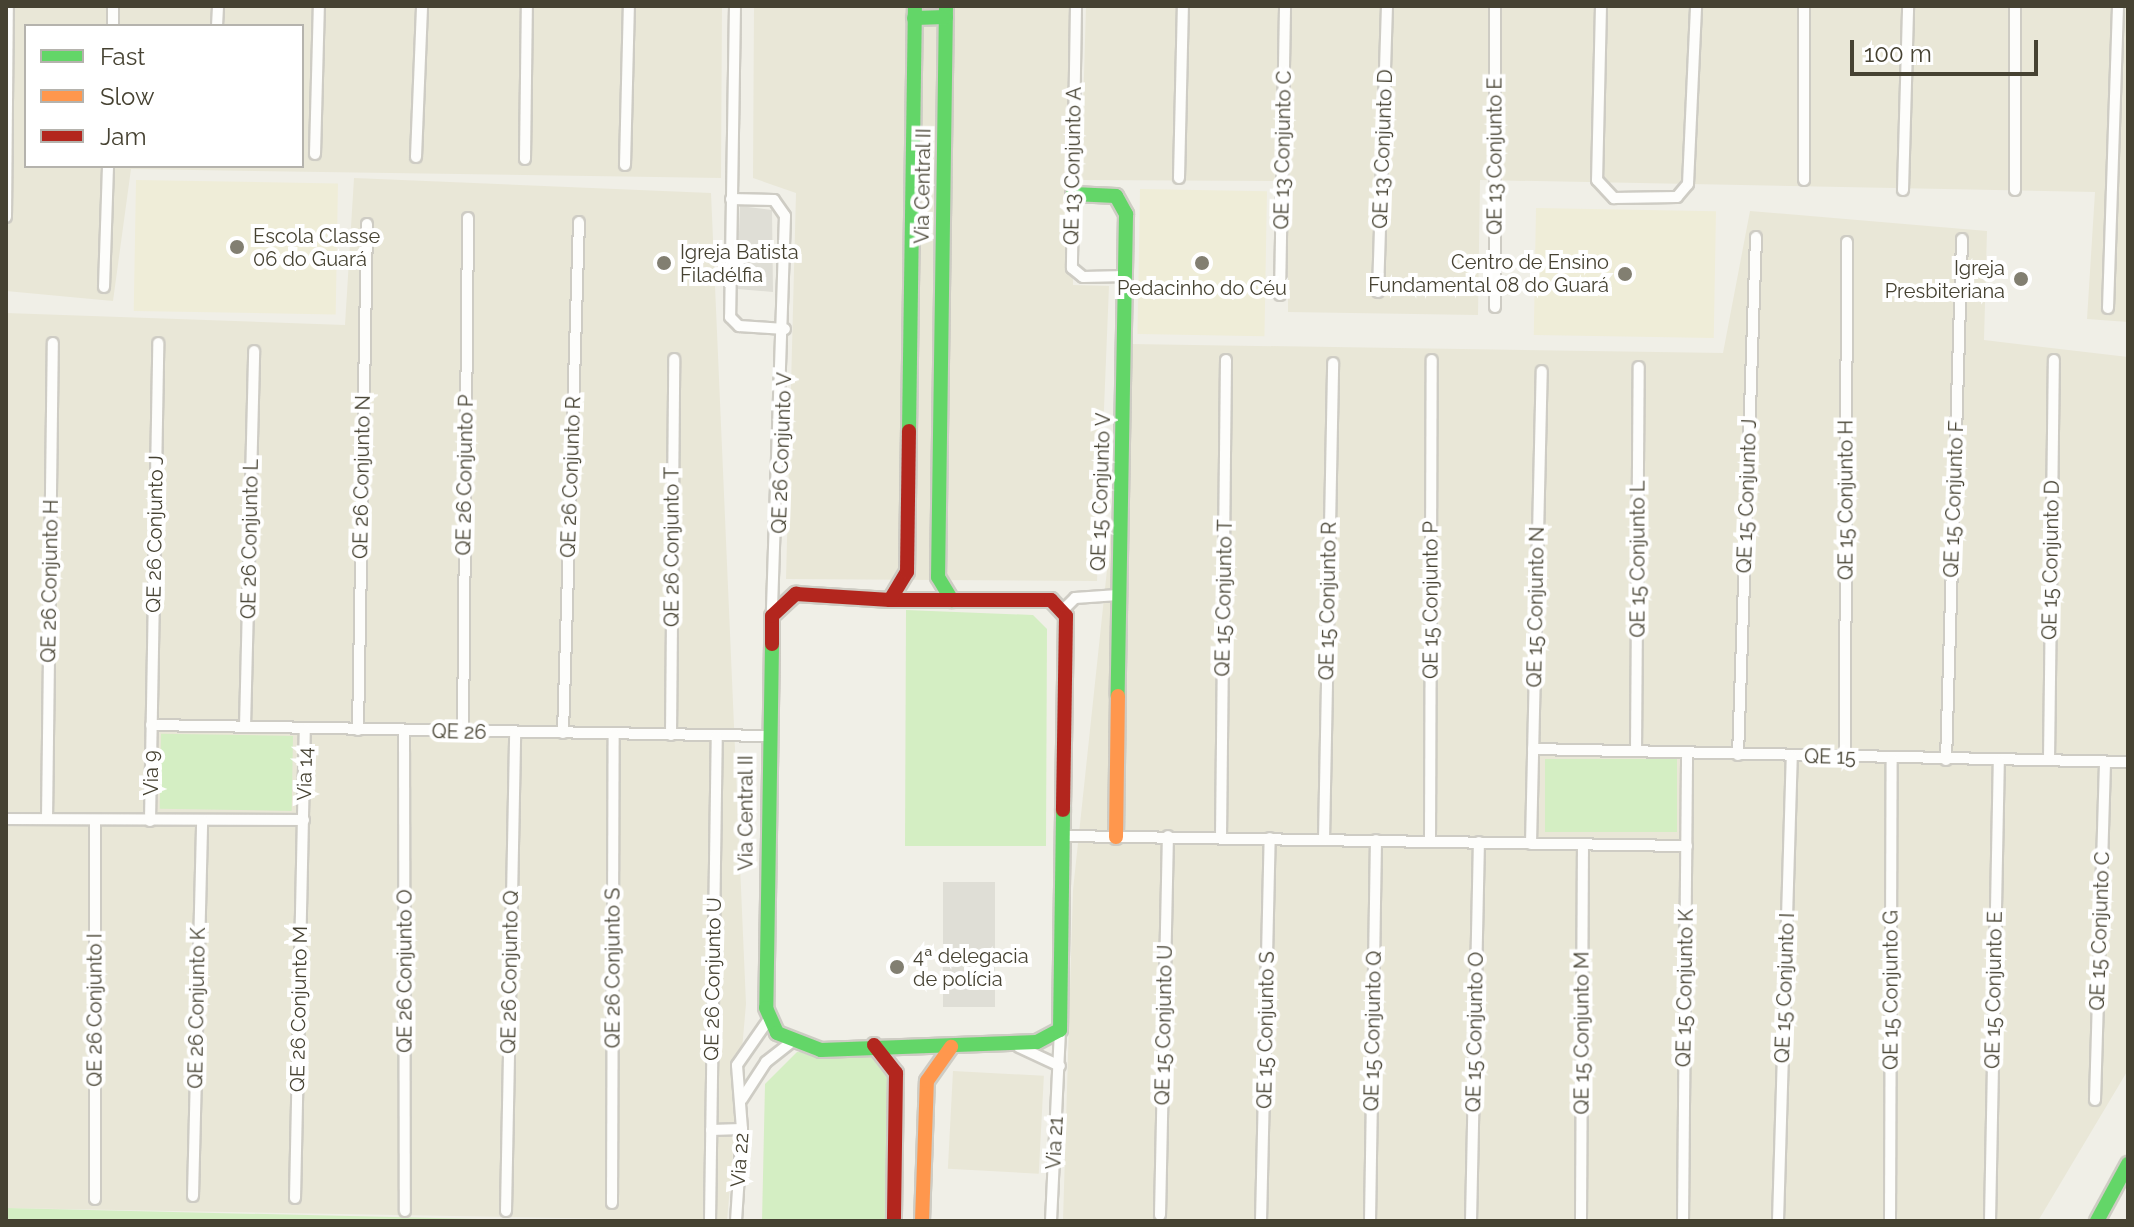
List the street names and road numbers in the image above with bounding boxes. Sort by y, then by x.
street label: QE 13 Conjunto D [1368,69,1398,229]
street label: QE 13 Conjunto C [1270,70,1296,230]
street label: QE 13 Conjunto E [1483,77,1507,235]
street label: QE 13 Conjunto A [1060,86,1086,246]
street label: Via Central II [910,128,936,244]
street label: QE 26 Conjunto V [767,372,797,534]
street label: QE 26 Conjunto P [452,394,478,556]
street label: QE 26 Conjunto N [349,395,375,559]
street label: QE 26 Conjunto R [556,396,586,558]
street label: QE 15 Conjunto V [1086,412,1116,572]
street label: QE 15 Conjunto J [1732,418,1762,574]
street label: QE 15 Conjunto H [1834,420,1858,580]
street label: QE 15 Conjunto F [1939,420,1969,578]
street label: QE 26 Conjunto J [142,455,168,613]
street label: QE 26 Conjunto L [237,459,263,619]
street label: QE 26 Conjunto T [660,467,684,627]
street label: QE 15 Conjunto L [1626,480,1650,638]
street label: QE 15 Conjunto D [2038,480,2064,640]
street label: QE 26 Conjunto H [37,499,63,663]
street label: QE 15 Conjunto T [1211,519,1237,677]
street label: QE 15 Conjunto R [1315,521,1341,681]
street label: QE 15 Conjunto P [1419,521,1443,679]
street label: QE 15 Conjunto N [1523,526,1549,688]
street label: QE 26 [431,720,487,744]
street label: QE 15 [1804,745,1856,769]
street label: Via 14 [293,747,317,801]
street label: Via 9 [139,750,163,796]
street label: Via Central II [734,755,758,871]
street label: QE 15 Conjunto C [2085,851,2115,1011]
street label: QE 26 Conjunto S [601,888,625,1048]
street label: QE 26 Conjunto O [393,889,417,1053]
street label: QE 26 Conjunto Q [497,890,523,1054]
street label: QE 26 Conjunto U [700,897,726,1061]
street label: QE 15 Conjunto K [1672,909,1698,1067]
street label: QE 15 Conjunto G [1879,910,1903,1070]
street label: QE 15 Conjunto E [1981,911,2007,1069]
street label: QE 15 Conjunto I [1770,912,1800,1064]
street label: QE 26 Conjunto M [286,926,312,1092]
street label: QE 26 Conjunto K [184,927,210,1089]
street label: QE 26 Conjunto I [83,933,107,1087]
street label: QE 15 Conjunto U [1151,944,1177,1106]
street label: QE 15 Conjunto S [1253,951,1279,1109]
street label: QE 15 Conjunto Q [1360,951,1386,1111]
street label: QE 15 Conjunto M [1570,951,1594,1115]
street label: QE 15 Conjunto O [1462,952,1488,1112]
street label: Via 21 [1042,1116,1068,1170]
street label: Via 22 [726,1132,754,1188]

